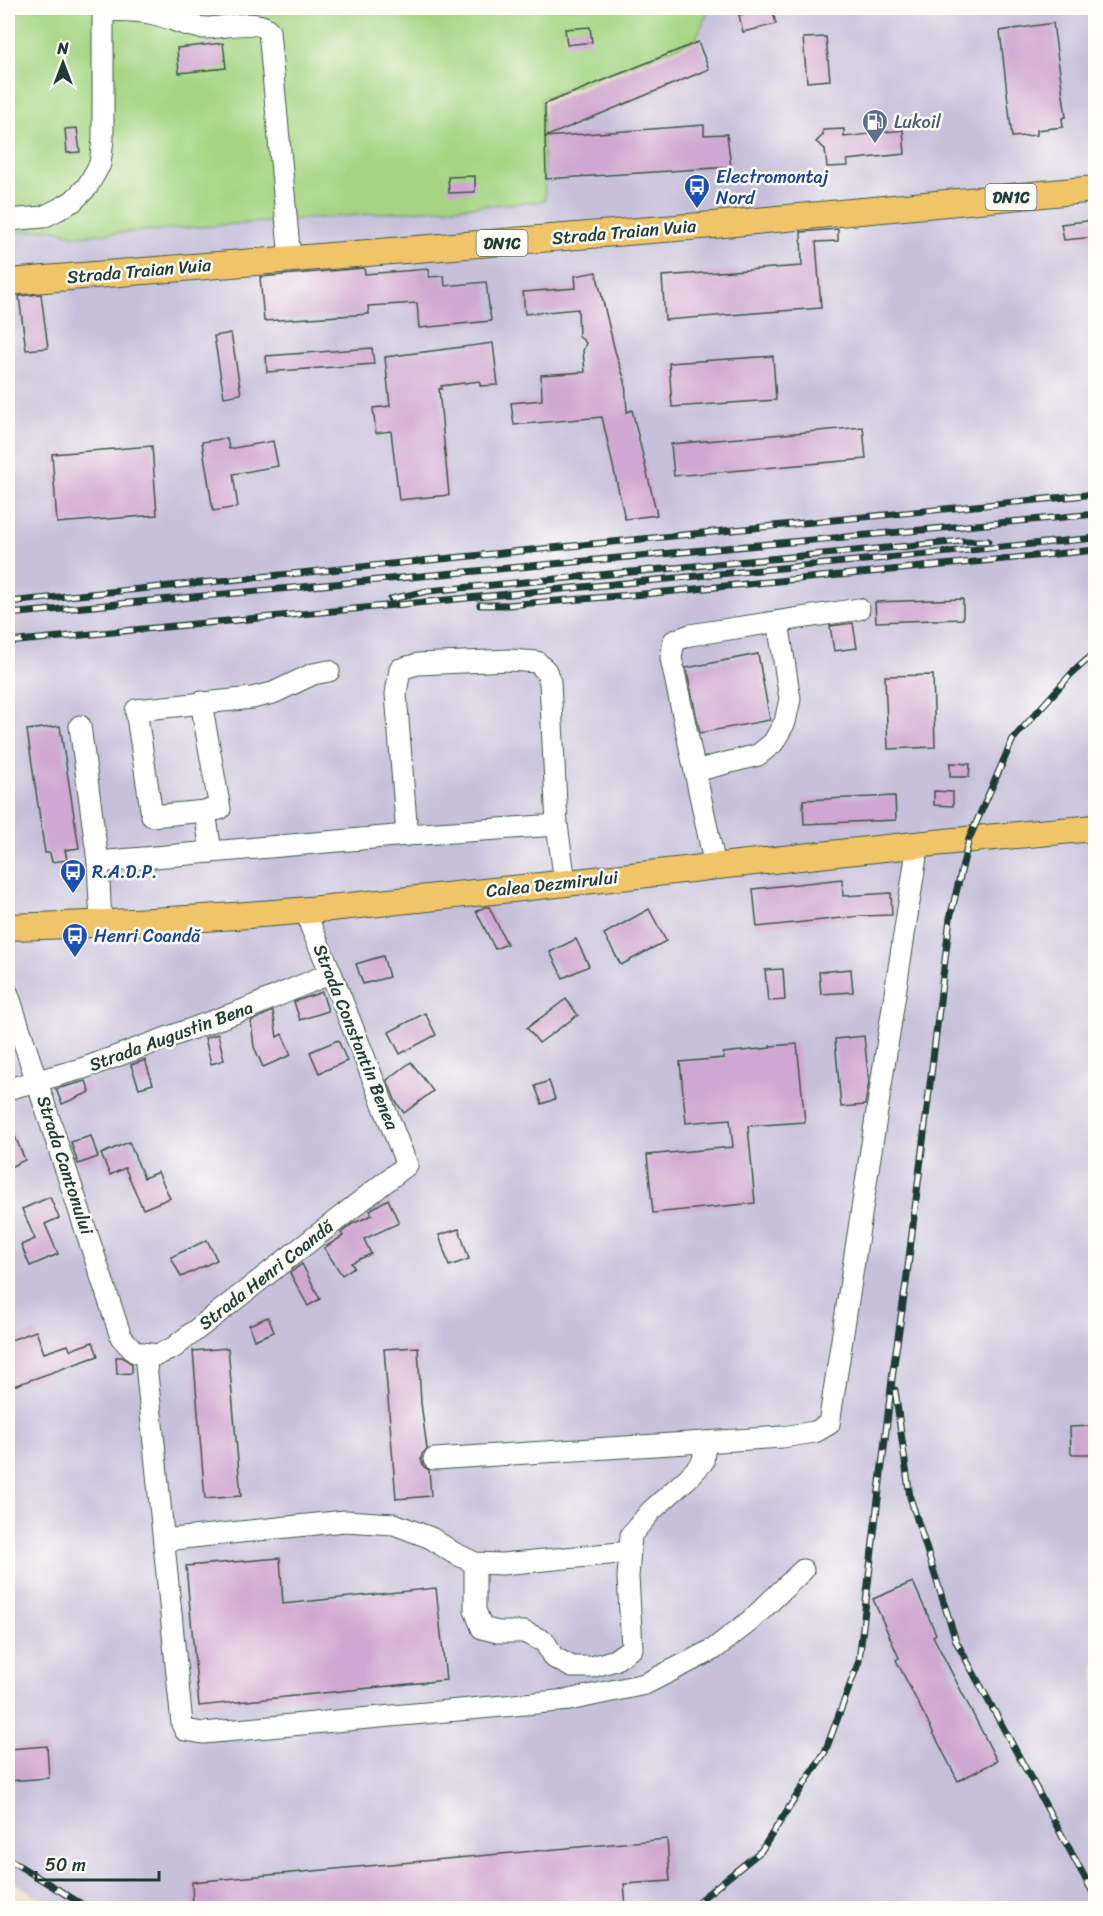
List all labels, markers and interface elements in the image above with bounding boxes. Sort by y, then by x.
north arrow [33,33,93,93]
text: N [56,34,69,63]
place label: Lukoil [894,106,942,138]
fuel station icon: Lukoil [860,107,890,145]
place label: Electromontaj Nord [716,161,829,214]
bus stop icon: Electromontaj Nord [682,172,712,210]
road number: DN1C [986,184,1036,210]
street label: Strada Traian Vuia [551,210,698,254]
road number: DN1C [476,230,528,256]
street label: Strada Traian Vuia [66,249,213,293]
place label: R.A.D.P. [92,856,158,888]
bus stop icon: R.A.D.P. [58,857,88,895]
street label: Calea Dezmirului [484,861,621,907]
place label: Henri Coandă [94,920,201,952]
bus stop icon: Henri Coandă [60,921,90,959]
street label: Strada Constantin Benea [304,939,408,1136]
street label: Strada Augustin Bena [84,991,258,1081]
street label: Strada Cantonului [27,1091,103,1240]
street label: Strada Henri Coandă [191,1211,341,1338]
scale bar [36,1844,159,1882]
text: 50 m [45,1849,86,1881]

